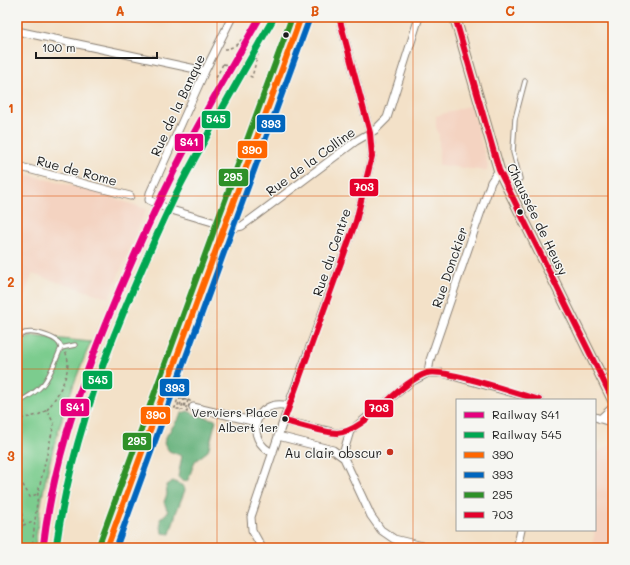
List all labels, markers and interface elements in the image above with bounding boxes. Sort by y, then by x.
text: A [115,2,125,19]
text: B [311,2,320,19]
text: C [505,2,515,19]
unlabelled marker [281,30,291,40]
scale bar [36,34,157,60]
text: 100 m [42,39,76,55]
street label: Rue de la Banque [146,51,208,159]
text: 1 [8,99,14,116]
line badge: 545 [201,110,231,129]
text: 545 [206,111,226,126]
line badge: 393 [256,114,286,133]
text: 393 [261,116,281,131]
street label: Rue de la Colline [262,123,358,199]
line badge: S41 [174,133,204,152]
text: S41 [180,134,198,149]
line badge: 390 [237,140,268,159]
text: 390 [242,142,262,157]
street label: Rue de Rome [35,151,119,189]
street label: Chaussée de Heusy [503,160,573,278]
line badge: 295 [218,168,249,187]
text: 295 [223,169,243,184]
line badge: 703 [349,178,379,197]
text: 703 [354,179,374,194]
street label: Rue du Centre [308,206,354,298]
unlabelled marker [515,207,525,217]
street label: Rue Donckier [427,224,471,310]
text: 2 [7,273,15,290]
line badge: 545 [82,370,113,390]
text: 545 [88,372,108,387]
line badge: 393 [159,378,190,397]
text: 393 [165,380,185,395]
line badge: S41 [60,398,90,417]
text: S41 [66,399,84,414]
line badge: 703 [364,399,394,418]
legend [456,399,596,531]
text: 703 [369,400,389,415]
place label: Verviers Place Albert 1er [191,404,278,435]
line badge: 390 [140,406,171,425]
text: Railway S41 [492,406,560,422]
text: 390 [146,407,166,422]
marker: Verviers Place Albert 1er [280,414,290,424]
text: Railway 545 [492,426,562,442]
line badge: 295 [122,432,152,451]
text: 295 [127,433,147,448]
place label: Au clair obscur [284,444,382,461]
text: 390 [492,446,514,462]
text: 3 [7,447,15,464]
marker: Au clair obscur [385,447,395,457]
text: 393 [492,466,513,482]
text: 295 [492,486,513,502]
text: 703 [492,506,513,522]

